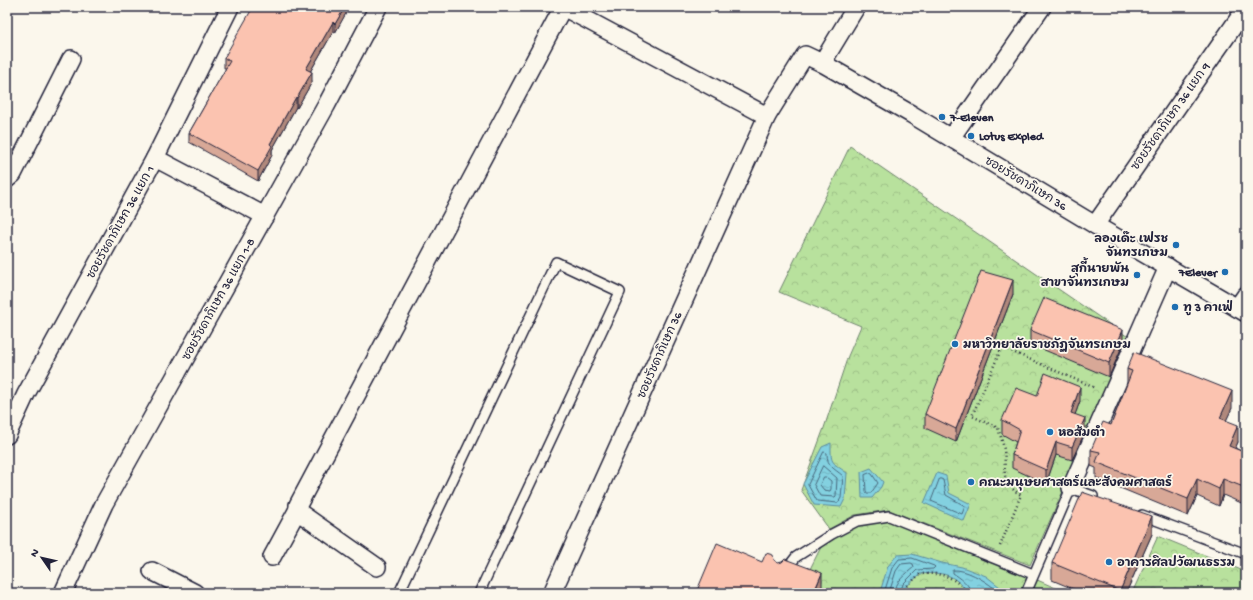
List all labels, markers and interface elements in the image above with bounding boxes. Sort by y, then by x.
street label: ซอยรัชดาภิเษก 36 แยก 9 [1127,59,1214,174]
marker: 7-Eleven [937,112,947,122]
place label: 7-Eleven [949,112,994,126]
marker: Lotus Expled [966,131,976,141]
place label: Lotus Expled [979,131,1045,145]
street label: ซอยรัชดาภิเษก 36 [981,153,1070,215]
street label: ซอยรัชดาภิเษก 36 แยก 1 [83,163,159,282]
place label: ลองเด๊ะ เฟรช จันทรเกษม [1094,230,1168,261]
street label: ซอยรัชดาภิเษก 36 แยก 1-8 [179,235,259,363]
marker: ลองเด๊ะ เฟรช จันทรเกษม [1171,240,1181,250]
place label: สุกี้นายพัน สาขาจันทรเกษม [1041,257,1129,291]
place label: 7Elever [1178,267,1219,281]
marker: 7Elever [1220,267,1230,277]
marker: สุกี้นายพัน สาขาจันทรเกษม [1132,270,1142,280]
place label: ทู 3 คาเฟ่ [1183,299,1233,316]
marker: ทู 3 คาเฟ่ [1170,302,1180,312]
street label: ซอยรัชดาภิเษก 36 [634,309,687,401]
place label: มหาวิทยาลัยราชภัฏจันทรเกษม [963,337,1131,353]
marker: มหาวิทยาลัยราชภัฏจันทรเกษม [950,339,960,349]
place label: หอส้มตำ [1058,425,1105,441]
marker: หอส้มตำ [1045,427,1055,437]
place label: คณะมนุษยศาสตร์และสังคมศาสตร์ [979,474,1172,491]
marker: คณะมนุษยศาสตร์และสังคมศาสตร์ [966,477,976,487]
north arrow [22,538,62,578]
text: N [28,547,42,560]
place label: อาคารศิลปวัฒนธรรม [1117,555,1235,571]
marker: อาคารศิลปวัฒนธรรม [1104,557,1114,567]

